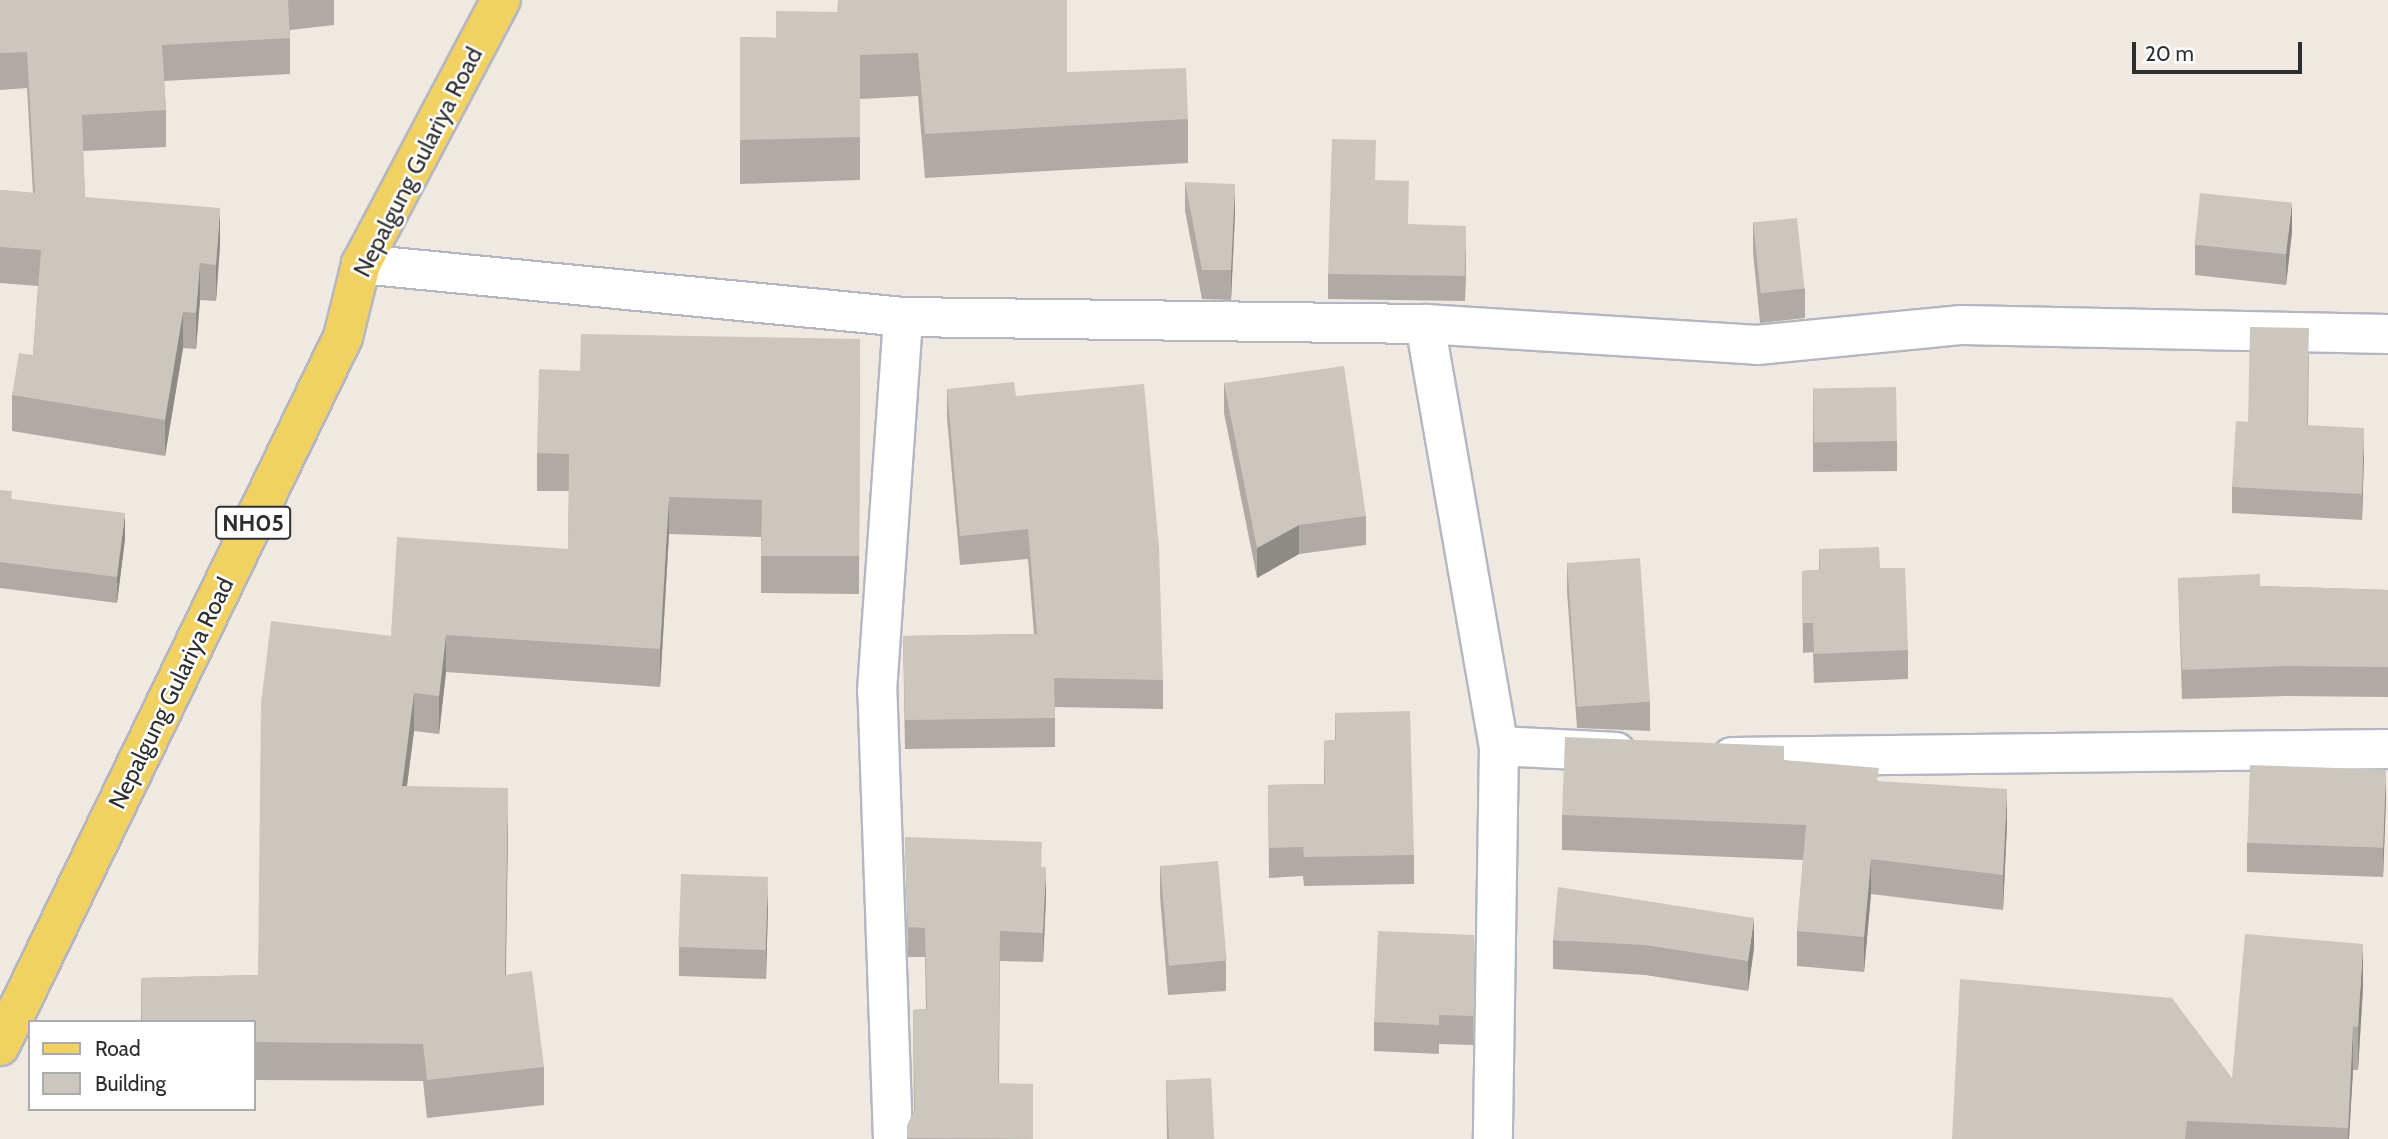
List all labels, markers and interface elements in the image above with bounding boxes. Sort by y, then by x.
scale bar [2136,28,2306,72]
text: 20 m [2145,41,2194,66]
street label: Nepalgung Gulariya Road [348,42,488,282]
road number: NH05 [215,503,292,542]
street label: Nepalgung Gulariya Road [102,573,240,813]
legend [28,1020,256,1111]
text: Road [95,1036,141,1061]
text: Building [95,1071,166,1096]

